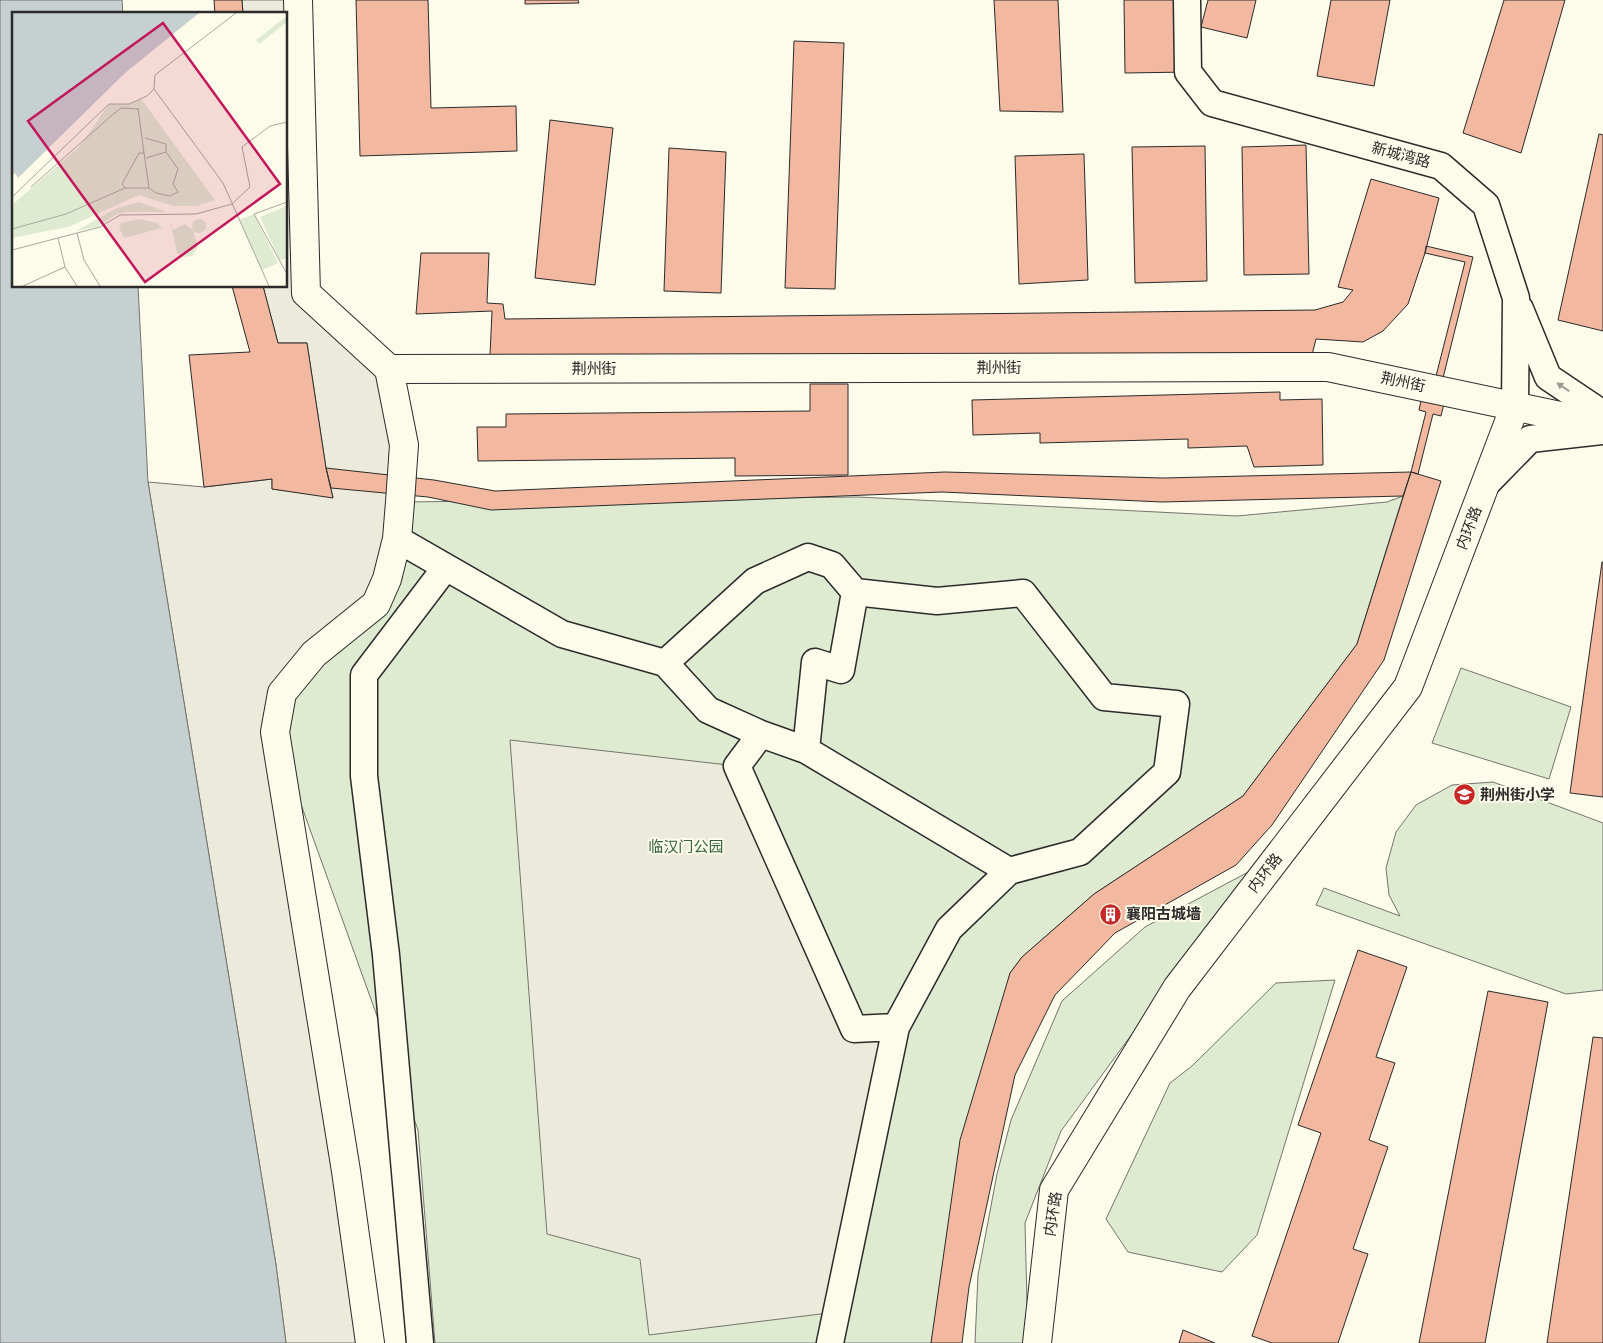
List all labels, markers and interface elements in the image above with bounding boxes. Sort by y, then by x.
inset map [12,12,288,288]
street label: 新城湾路 [1369,137,1433,172]
street label: 荆州街 [976,357,1022,378]
street label: 荆州街 [571,358,617,379]
street label: 荆州街 [1379,367,1427,396]
one-way arrow [1556,382,1570,392]
street label: 内环路 [1451,503,1486,553]
school or university icon: 荆州街小学 [1452,783,1476,807]
place label: 荆州街小学 [1480,784,1555,805]
park label: 临汉门公园 [648,836,724,857]
street label: 内环路 [1242,848,1287,897]
building icon: 襄阳古城墙 [1098,902,1122,926]
place label: 襄阳古城墙 [1126,903,1201,924]
street label: 内环路 [1039,1190,1066,1238]

